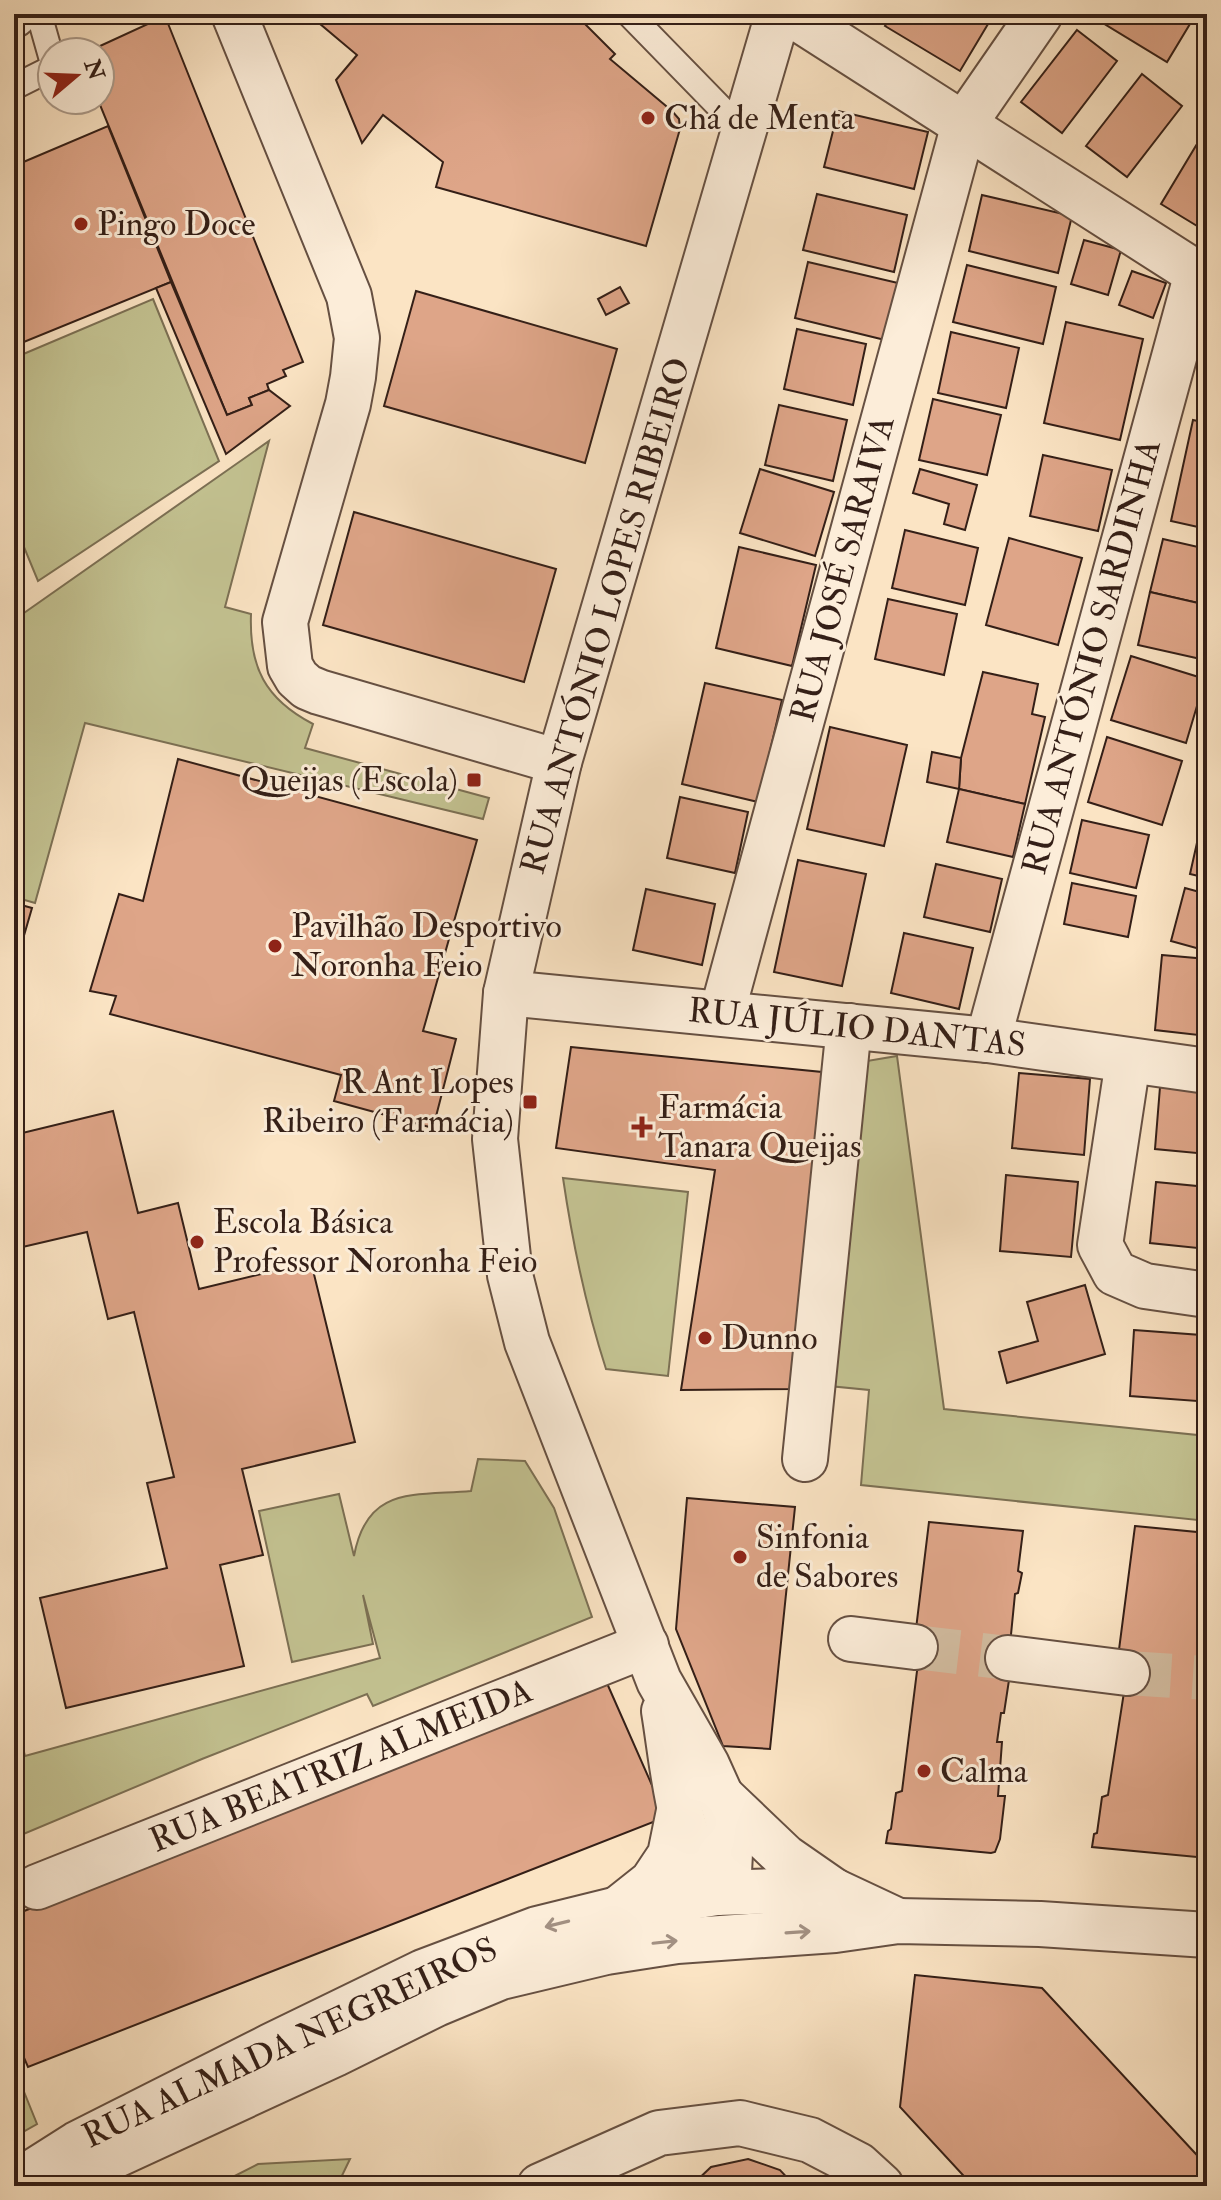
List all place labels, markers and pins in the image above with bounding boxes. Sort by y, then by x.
place label: Chá de Menta [664,97,856,140]
marker: Chá de Menta [639,109,657,127]
place label: Pingo Doce [97,203,256,246]
marker: Pingo Doce [72,215,90,233]
place label: Queijas (Escola) [241,759,458,802]
marker: Queijas (Escola) [465,771,483,789]
place label: Pavilhão Desportivo Noronha Feio [291,905,562,987]
marker: Pavilhão Desportivo Noronha Feio [266,937,284,955]
place label: R Ant Lopes Ribeiro (Farmácia) [262,1061,514,1143]
place label: Farmácia Tanara Queijas [658,1086,862,1168]
marker: R Ant Lopes Ribeiro (Farmácia) [521,1093,539,1111]
marker: Farmácia Tanara Queijas [633,1118,651,1136]
place label: Escola Básica Professor Noronha Feio [213,1201,537,1283]
marker: Escola Básica Professor Noronha Feio [188,1233,206,1251]
place label: Dunno [721,1317,818,1360]
marker: Dunno [696,1329,714,1347]
place label: Sinfonia de Sabores [756,1516,898,1598]
marker: Sinfonia de Sabores [731,1548,749,1566]
place label: Calma [940,1750,1029,1793]
marker: Calma [915,1762,933,1780]

